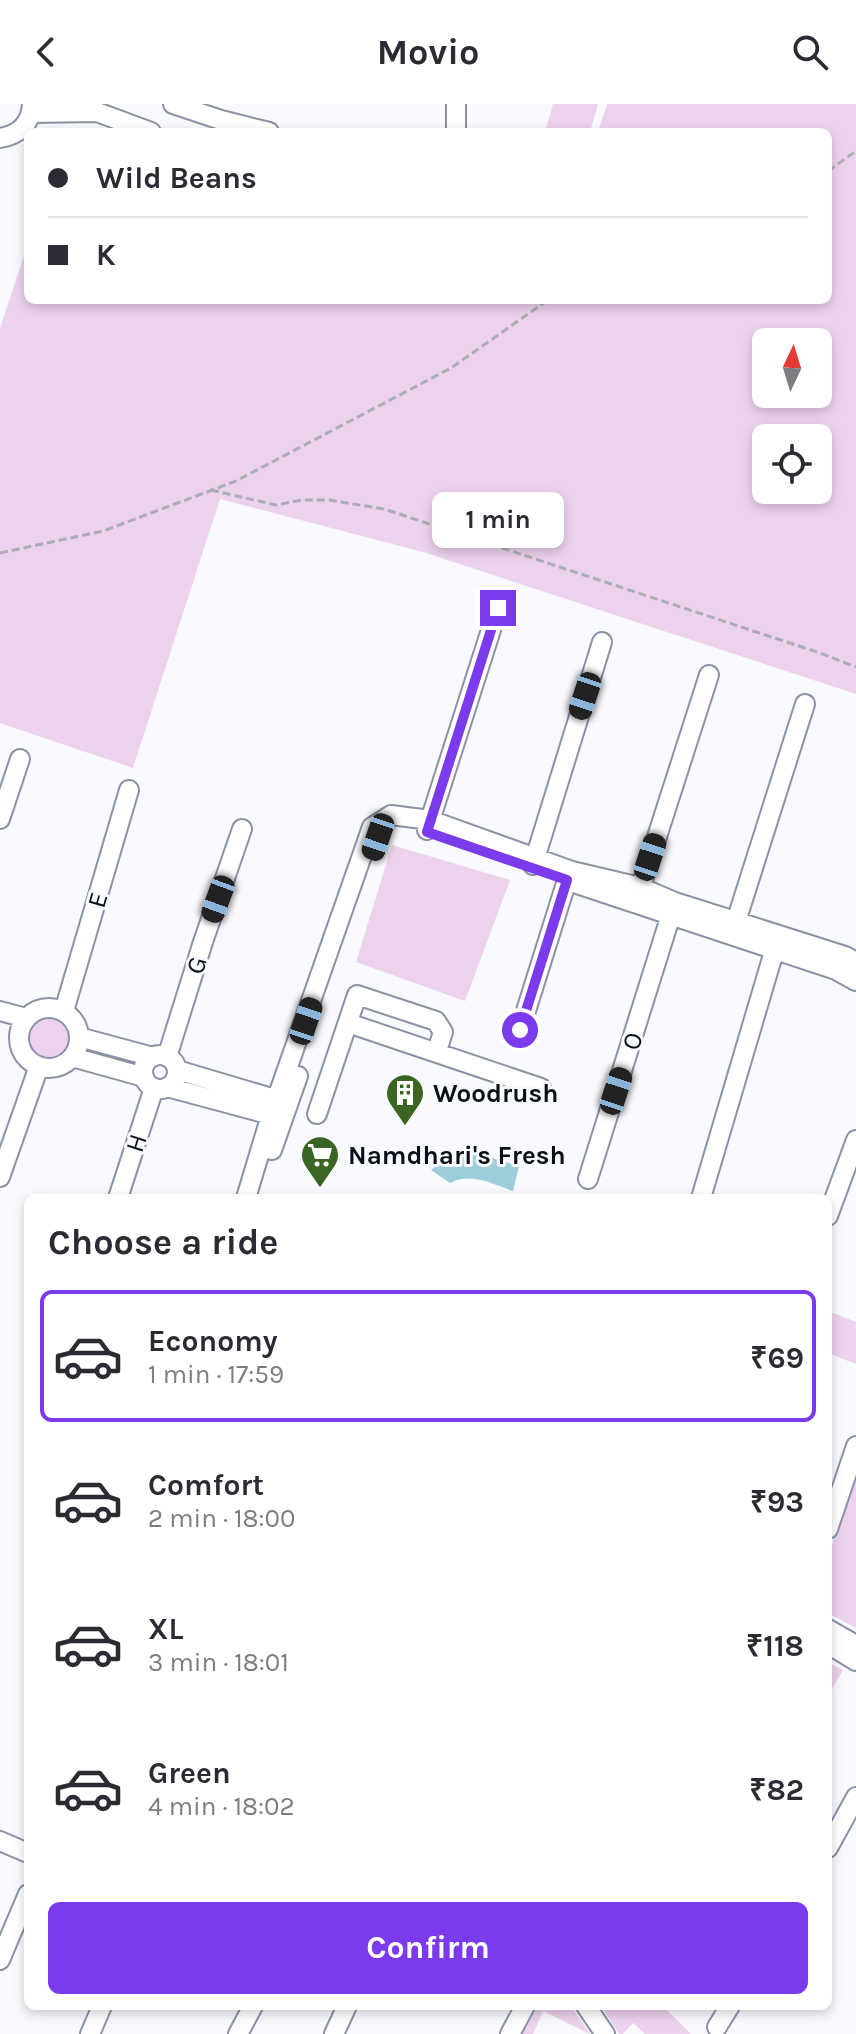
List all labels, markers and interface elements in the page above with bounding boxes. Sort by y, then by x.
icon: back [24,30,68,74]
icon: search [788,30,832,74]
text: Movio [377,31,479,73]
text: Wild Beans [96,160,257,196]
text: K [96,237,116,273]
north arrow [752,328,832,408]
map controls [752,328,832,504]
button: locate [752,424,832,504]
callout: 1 min [432,492,564,548]
text: 1 min [465,504,531,535]
route end [480,590,516,626]
car [566,669,604,723]
car [359,810,397,864]
car [631,830,669,884]
car [199,872,237,926]
street label: E [81,889,114,911]
street label: G [179,953,214,978]
car [287,994,325,1048]
route start [502,1012,538,1048]
street label: O [615,1028,650,1054]
car [597,1064,635,1118]
building icon: Woodrush [384,1072,426,1127]
place label: Woodrush [433,1078,558,1109]
street label: H [119,1130,154,1156]
supermarket icon: Namdhari's Fresh [299,1134,341,1189]
place label: Namdhari's Fresh [348,1140,566,1171]
text: Choose a ride [48,1221,278,1263]
icon: car [52,1320,124,1392]
text: Economy [148,1323,278,1359]
text: ₹69 [750,1340,804,1376]
text: 1 min · 17:59 [148,1359,284,1390]
icon: car [52,1464,124,1536]
text: Comfort [148,1467,264,1503]
text: ₹93 [750,1484,804,1520]
text: 2 min · 18:00 [148,1503,295,1534]
icon: car [52,1608,124,1680]
text: XL [148,1611,183,1647]
text: ₹118 [746,1628,804,1664]
text: 3 min · 18:01 [148,1647,289,1678]
icon: car [52,1752,124,1824]
text: Green [148,1755,231,1791]
text: ₹82 [749,1772,804,1808]
text: 4 min · 18:02 [148,1791,295,1822]
button: Confirm [48,1902,808,1994]

